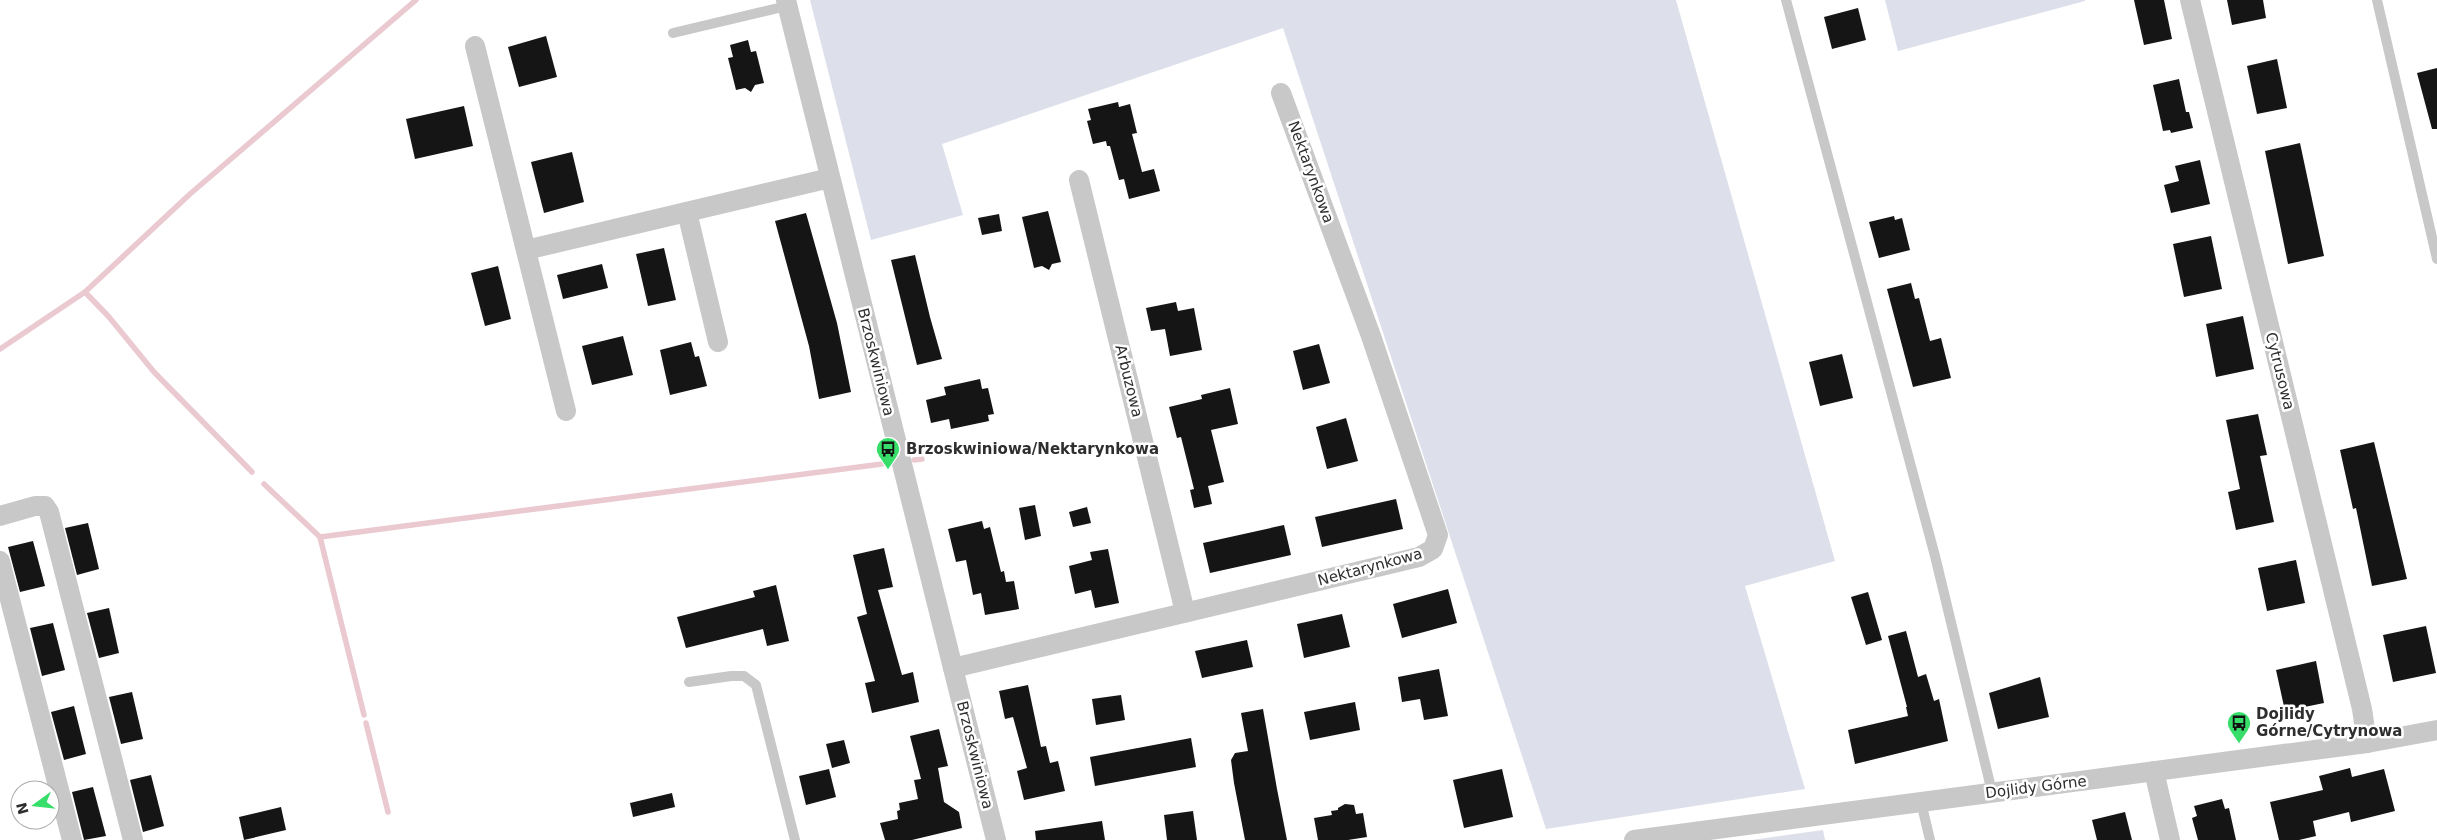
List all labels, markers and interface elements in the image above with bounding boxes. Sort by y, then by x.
street label: Nektarynkowa [1284,118,1338,226]
street label: Brzoskwiniowa [854,306,898,418]
street label: Cytrusowa [2262,330,2298,412]
street label: Arbuzowa [1111,343,1147,419]
bus stop icon: Brzoskwiniowa/Nektarynkowa [875,436,901,470]
place label: Brzoskwiniowa/Nektarynkowa [906,440,1159,458]
street label: Nektarynkowa [1316,544,1424,590]
street label: Brzoskwiniowa [953,699,997,811]
place label: Dojlidy Górne/Cytrynowa [2256,705,2402,740]
bus stop icon: Dojlidy Górne/Cytrynowa [2226,710,2252,744]
street label: Dojlidy Górne [1984,772,2088,802]
north arrow [10,780,60,830]
text: N [13,801,32,816]

